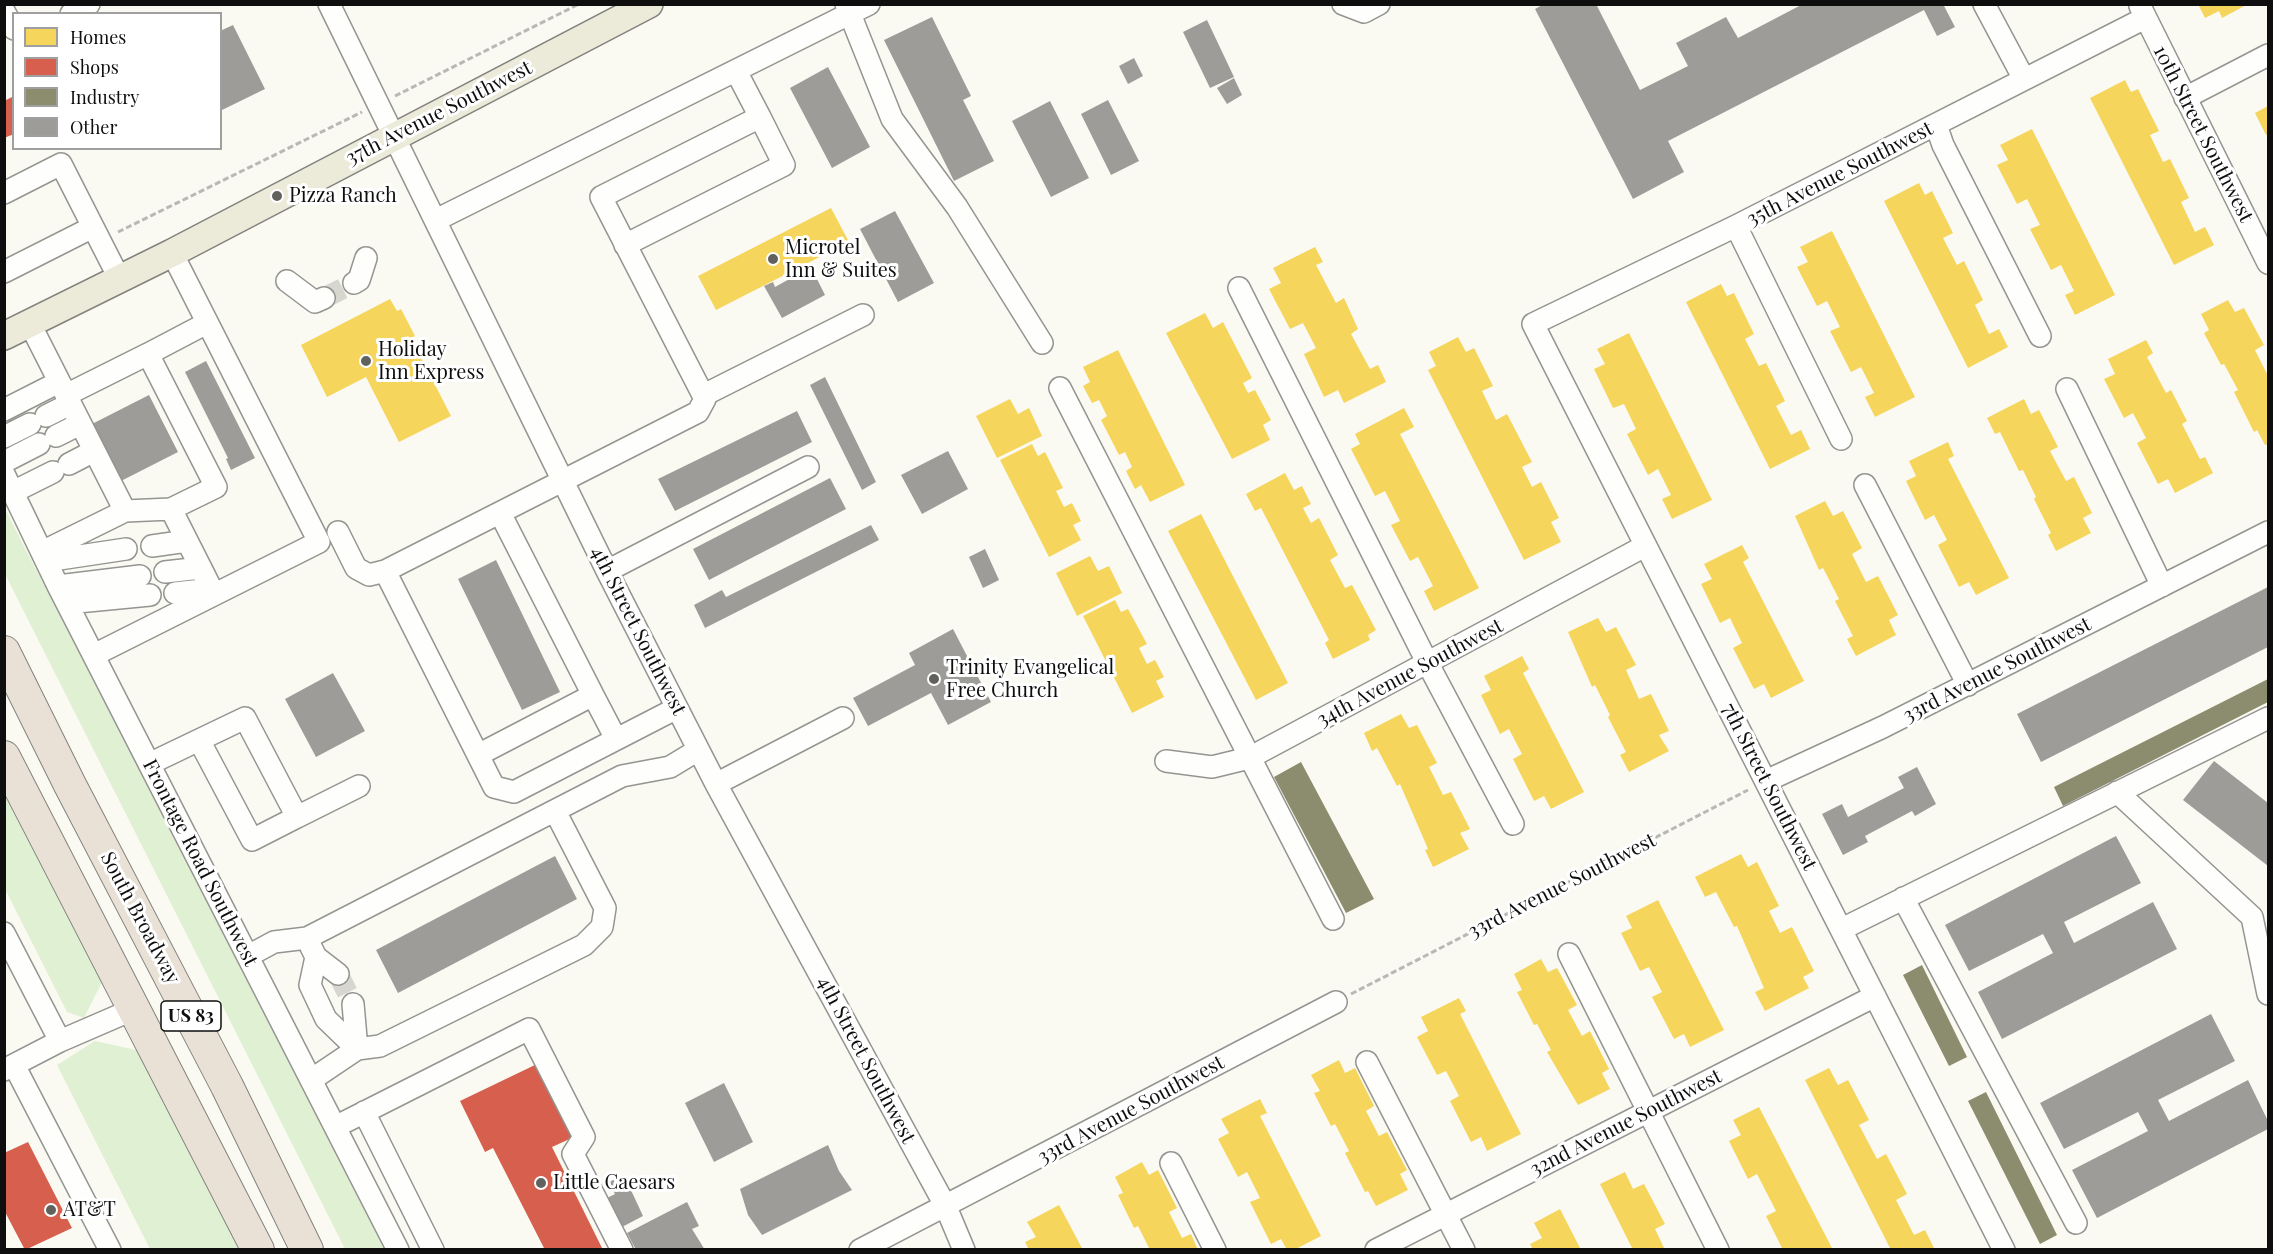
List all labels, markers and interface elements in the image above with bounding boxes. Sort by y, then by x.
legend [12,12,222,150]
text: Homes [70,25,126,49]
street label: 10th Street Southwest [2148,42,2258,226]
text: Shops [70,55,119,79]
street label: 37th Avenue Southwest [342,56,536,170]
text: Industry [70,85,139,109]
text: Other [70,115,117,139]
street label: 35th Avenue Southwest [1743,117,1937,231]
place label: Pizza Ranch [289,184,397,208]
marker: Pizza Ranch [270,189,284,203]
place label: Microtel Inn & Suites [785,236,897,283]
marker: Microtel Inn & Suites [766,252,780,266]
place label: Holiday Inn Express [378,338,484,385]
marker: Holiday Inn Express [359,354,373,368]
street label: 4th Street Southwest [585,543,691,719]
street label: 33rd Avenue Southwest [1899,612,2095,728]
street label: 34th Avenue Southwest [1313,614,1507,732]
place label: Trinity Evangelical Free Church [946,656,1114,703]
marker: Trinity Evangelical Free Church [927,672,941,686]
street label: 7th Street Southwest [1717,700,1821,874]
street label: Frontage Road Southwest [137,755,263,971]
street label: 33rd Avenue Southwest [1464,828,1660,944]
street label: South Broadway [95,848,185,988]
street label: 4th Street Southwest [812,972,920,1148]
road number: US 83 [161,1001,221,1031]
street label: 33rd Avenue Southwest [1034,1051,1228,1169]
street label: 32nd Avenue Southwest [1526,1064,1726,1182]
place label: Little Caesars [553,1171,675,1195]
marker: Little Caesars [534,1176,548,1190]
place label: AT&T [63,1198,116,1222]
marker: AT&T [44,1203,58,1217]

